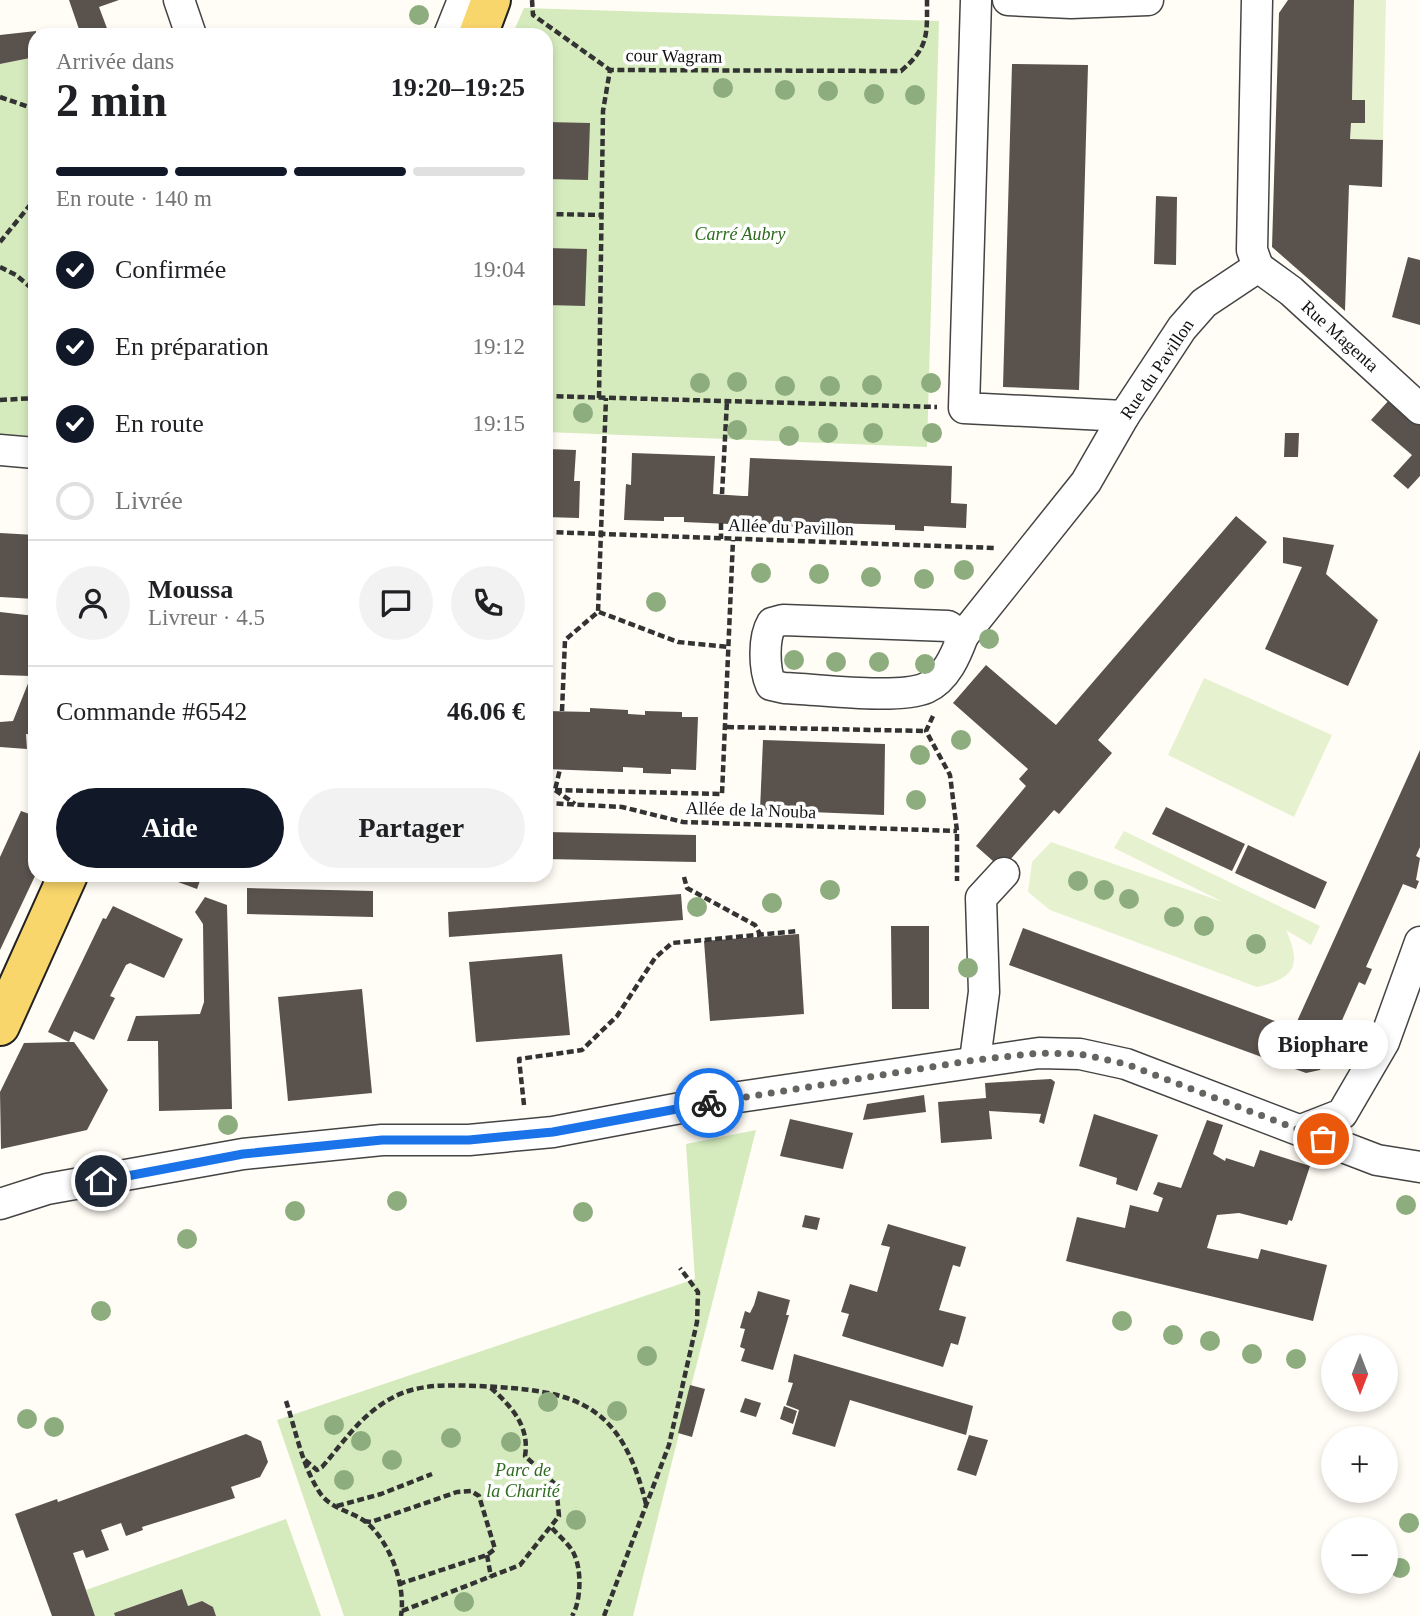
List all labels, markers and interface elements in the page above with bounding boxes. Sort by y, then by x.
street label: cour Wagram [625,45,723,67]
text: Arrivée dans [56,49,174,74]
text: 19:20–19:25 [391,73,525,102]
text: 2 min [56,75,167,126]
text: En route · 140 m [56,186,212,211]
park label: Carré Aubry [694,224,786,244]
icon: check [56,251,94,289]
text: Confirmée [115,255,226,284]
text: 19:04 [473,257,525,282]
street label: Rue Magenta [1297,296,1383,376]
street label: Rue du Pavillon [1116,315,1198,423]
icon: check [56,328,94,366]
text: En préparation [115,332,269,361]
text: 19:12 [473,334,525,359]
icon: check [56,405,94,443]
text: En route [115,409,204,438]
text: 19:15 [473,411,525,436]
text: Livrée [115,486,183,515]
street label: Allée du Pavillon [728,515,854,539]
button: person [56,566,130,640]
button: chat [359,566,433,640]
button: phone [451,566,525,640]
text: Moussa [148,575,233,604]
text: Livreur · 4.5 [148,605,265,630]
text: Commande #6542 [56,697,247,726]
text: 46.06 € [447,697,525,726]
button: Aide [56,788,284,868]
button: Partager [298,788,525,868]
street label: Allée de la Nouba [685,798,817,822]
callout: Biophare [1258,1020,1388,1069]
text: Biophare [1278,1032,1368,1057]
courier [674,1068,744,1138]
icon: bike [690,1084,728,1122]
pin [1293,1109,1353,1169]
icon: bag [1304,1120,1342,1158]
pin [71,1151,131,1211]
icon: home [82,1162,120,1200]
north arrow [1321,1335,1398,1412]
map controls [1321,1335,1398,1594]
button: + [1321,1426,1398,1503]
park label: Parc de la Charité [486,1460,561,1501]
button: − [1321,1517,1398,1594]

